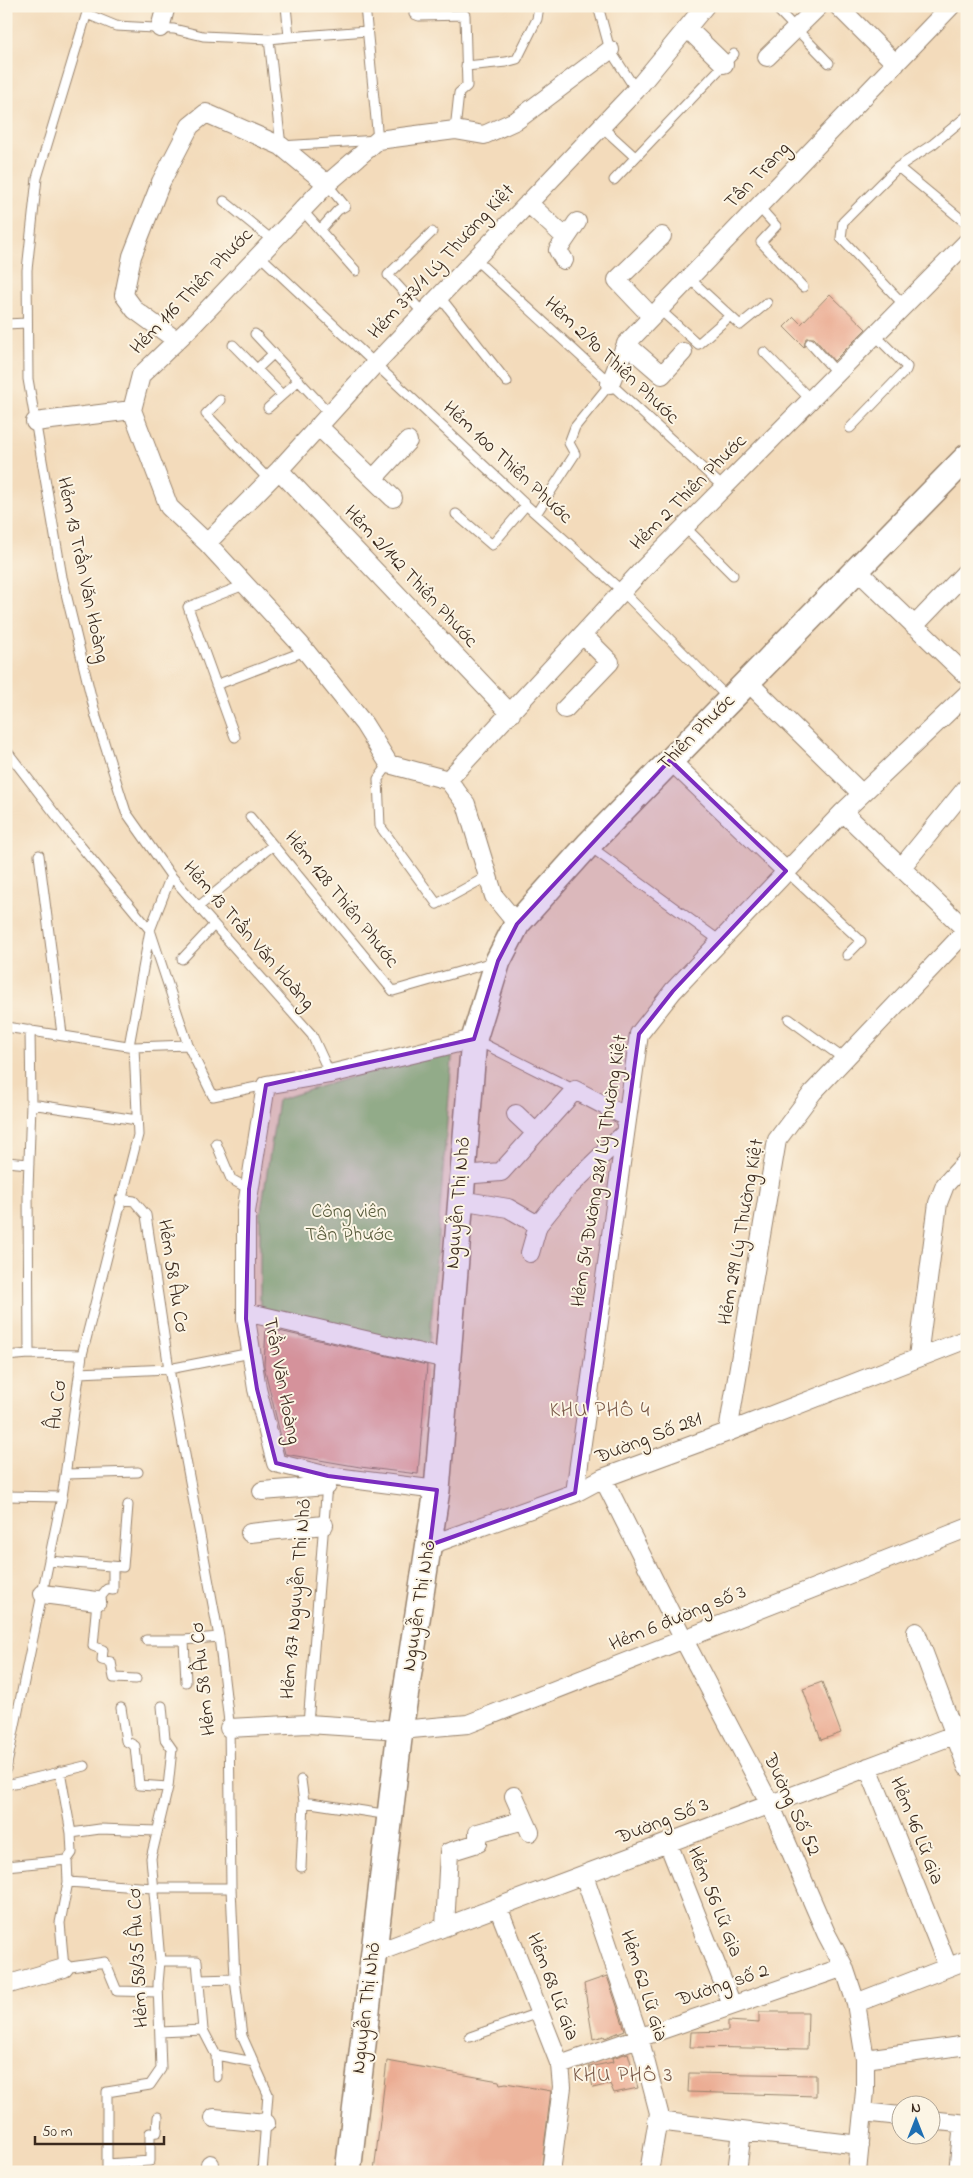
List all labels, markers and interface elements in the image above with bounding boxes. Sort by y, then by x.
street label: Tân Trang [718,136,798,217]
street label: Hẻm 373/1 Lý Thường Kiệt [362,177,523,347]
street label: Hẻm 116 Thiên Phước [124,222,260,362]
street label: Hẻm 2/90 Thiên Phước [537,290,685,432]
street label: Hẻm 100 Thiên Phước [435,395,579,531]
street label: Hẻm 2 Thiên Phước [624,428,754,558]
street label: Hẻm 13 Trần Văn Hoàng [47,474,116,666]
street label: Hẻm 2/142 Thiên Phước [336,499,484,655]
street label: Thiên Phước [652,688,742,778]
street label: Hẻm 128 Thiên Phước [277,825,405,975]
street label: Hẻm 13 Trần Văn Hoàng [174,855,321,1018]
street label: Hẻm 54 Đường 281 Lý Thường Kiệt [564,1032,637,1309]
street label: Nguyễn Thị Nhỏ [439,1136,480,1270]
street label: Hẻm 299 Lý Thường Kiệt [711,1136,774,1328]
park label: Công viên Tân Phước [305,1198,393,1250]
street label: Hẻm 58 Âu Cơ [149,1217,195,1335]
street label: Trần Văn Hoàng [254,1315,308,1447]
street label: Âu Cơ [41,1379,75,1431]
district label: KHU PHỐ 4 [550,1396,650,1426]
street label: Đường Số 281 [590,1405,707,1474]
street label: Hẻm 137 Nguyễn Thị Nhỏ [274,1497,321,1701]
street label: Nguyễn Thị Nhỏ [395,1538,446,1674]
street label: Hẻm 6 đường số 3 [605,1578,751,1661]
street label: Hẻm 58 Âu Cơ [184,1621,224,1737]
street label: Đường Số 52 [753,1748,827,1861]
street label: Hẻm 46 Lữ Gia [881,1773,951,1889]
street label: Đường Số 3 [612,1791,714,1854]
street label: Hẻm 56 Lữ Gia [679,1842,749,1962]
street label: Hẻm 58/35 Âu Cơ [121,1887,157,2029]
street label: Hẻm 62 Lữ Gia [611,1927,675,2045]
street label: Hẻm 68 Lữ Gia [518,1929,586,2045]
street label: Nguyễn Thị Nhỏ [345,1941,390,2076]
street label: Đường số 2 [672,1957,773,2017]
district label: KHU PHỐ 3 [573,2061,673,2091]
north arrow [890,2096,940,2146]
text: N [911,2098,921,2119]
scale bar [35,2113,164,2145]
text: 50 m [42,2121,73,2143]

